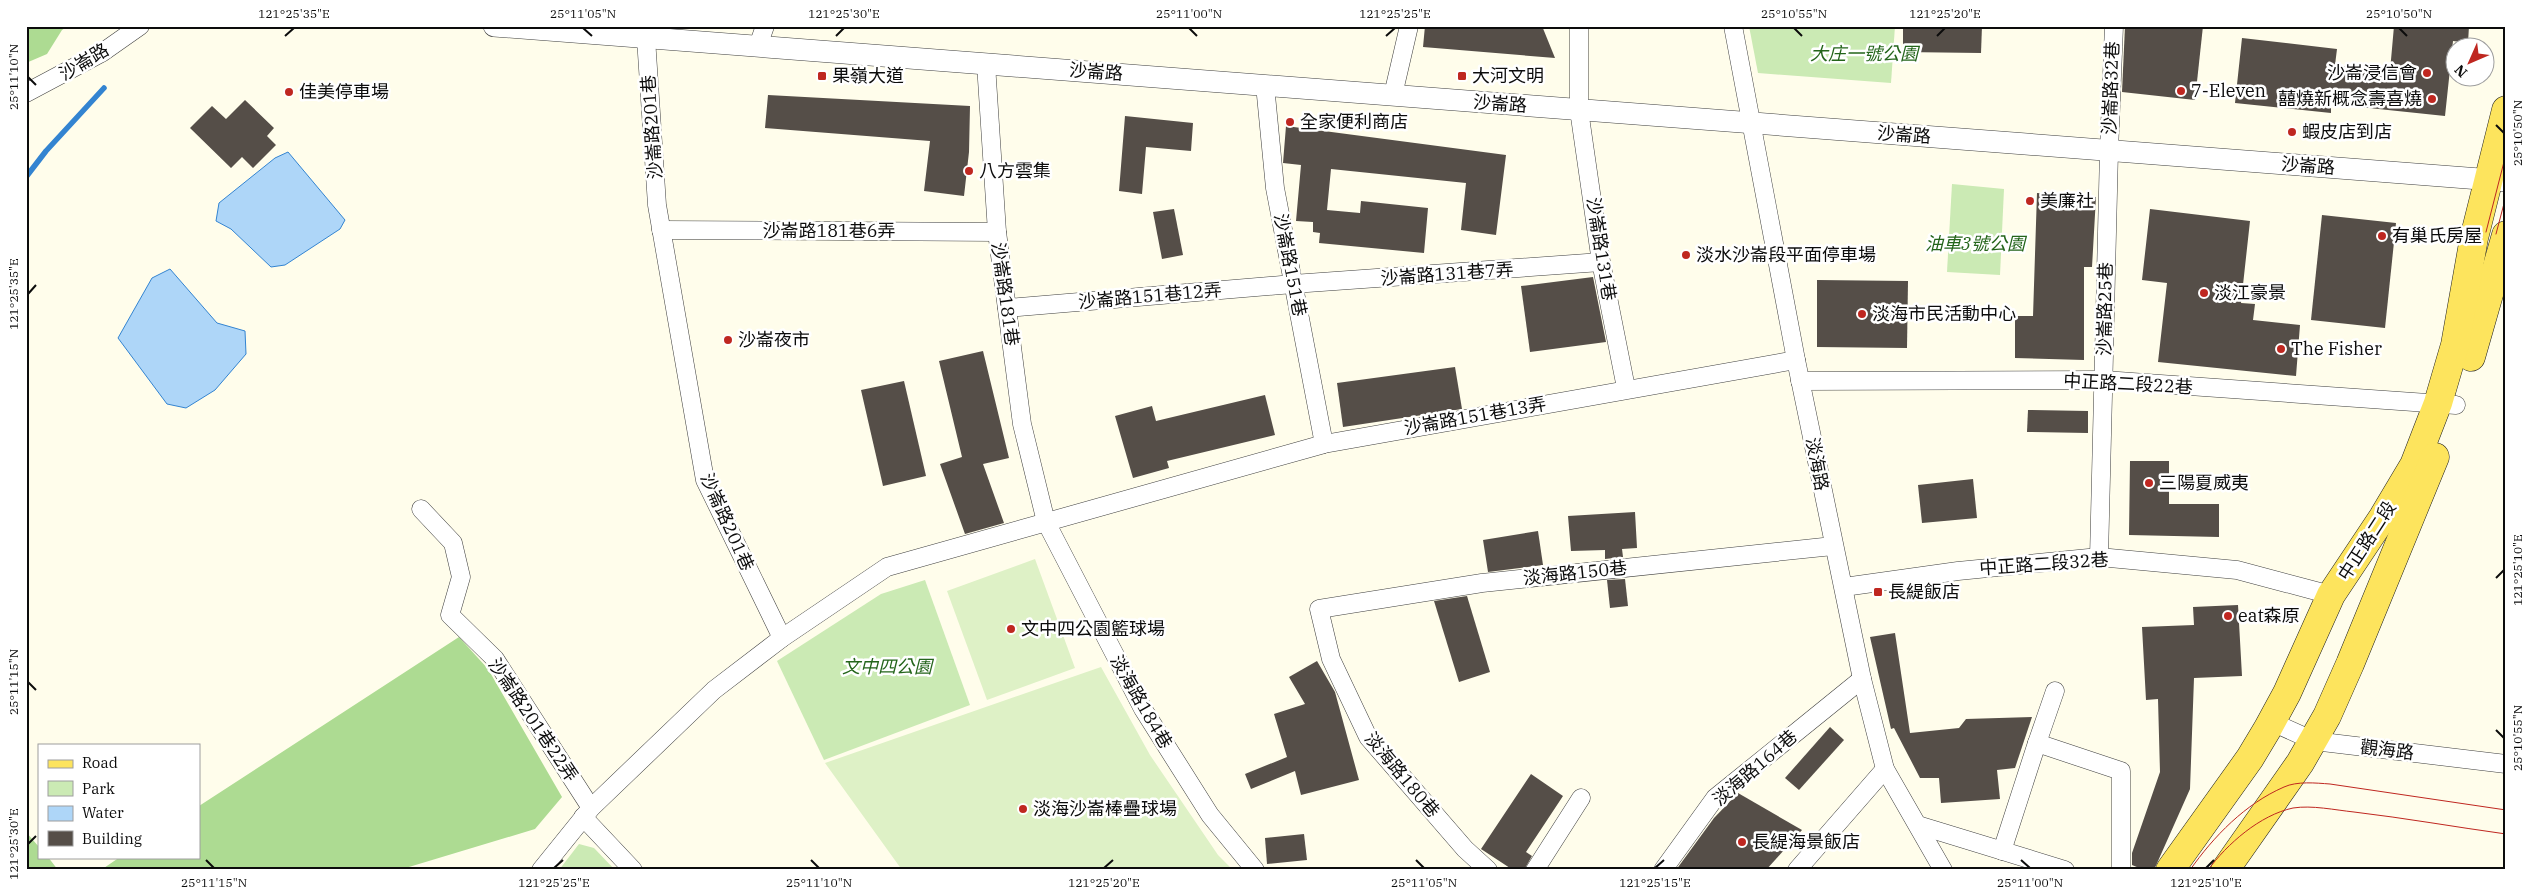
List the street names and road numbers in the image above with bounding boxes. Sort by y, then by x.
street label: 沙崙路 [55,38,113,85]
street label: 沙崙路32巷 [2097,41,2124,135]
street label: 沙崙路 [1068,58,1124,85]
street label: 沙崙路201巷 [636,74,667,180]
street label: 沙崙路 [1472,90,1528,117]
street label: 沙崙路 [1876,121,1932,148]
street label: 沙崙路 [2280,152,2336,179]
street label: 沙崙路131巷 [1582,196,1621,302]
street label: 沙崙路151巷 [1269,211,1312,318]
street label: 沙崙路181巷6弄 [762,219,896,242]
street label: 沙崙路181巷 [987,241,1024,347]
street label: 沙崙路131巷7弄 [1380,257,1514,290]
street label: 沙崙路25巷 [2092,262,2117,356]
street label: 沙崙路151巷12弄 [1077,278,1223,313]
street label: 中正路二段22巷 [2063,369,2193,398]
street label: 沙崙路151巷13弄 [1402,392,1548,439]
street label: 淡海路 [1801,435,1834,493]
street label: 沙崙路201巷 [696,469,759,574]
street label: 中正路二段 [2332,497,2401,585]
street label: 中正路二段32巷 [1979,548,2109,579]
street label: 淡海路150巷 [1522,556,1628,589]
street label: 淡海路184巷 [1105,651,1177,753]
street label: 沙崙路201巷22弄 [484,654,583,786]
street label: 淡海路164巷 [1708,725,1802,811]
street label: 淡海路180巷 [1360,727,1445,822]
street label: 觀海路 [2359,735,2415,764]

